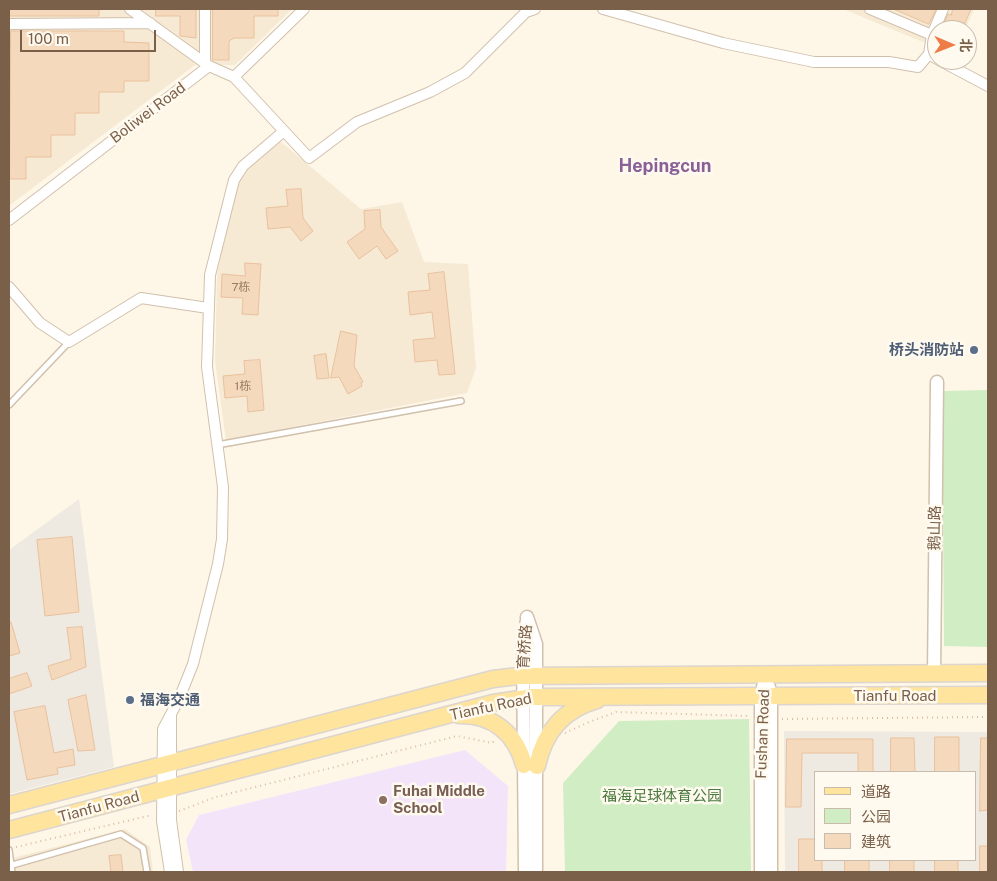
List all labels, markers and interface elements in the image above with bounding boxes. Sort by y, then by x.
scale bar [22,20,159,52]
north arrow [927,20,977,70]
text: 100 m [28,30,69,47]
text: 北 [958,38,974,52]
street label: Boliwei Road [107,79,189,147]
district label: Hepingcun [619,155,711,177]
house number: 7栋 [231,280,251,294]
place label: 桥头消防站 [889,341,964,359]
marker: 桥头消防站 [968,344,980,356]
house number: 1栋 [235,379,251,393]
street label: 鹅山路 [926,505,944,551]
street label: 育桥路 [514,624,536,670]
street label: Tianfu Road [853,687,937,705]
street label: Fushan Road [752,689,774,779]
street label: Tianfu Road [448,690,534,724]
place label: 福海交通 [140,691,200,709]
marker: 福海交通 [124,694,136,706]
legend [814,771,977,861]
place label: Fuhai Middle School [393,782,485,817]
text: 道路 [861,783,891,800]
park label: 福海足球体育公园 [602,787,722,805]
street label: Tianfu Road [57,788,141,826]
marker: Fuhai Middle School [377,794,389,806]
text: 公园 [861,808,891,825]
text: 建筑 [861,833,891,850]

